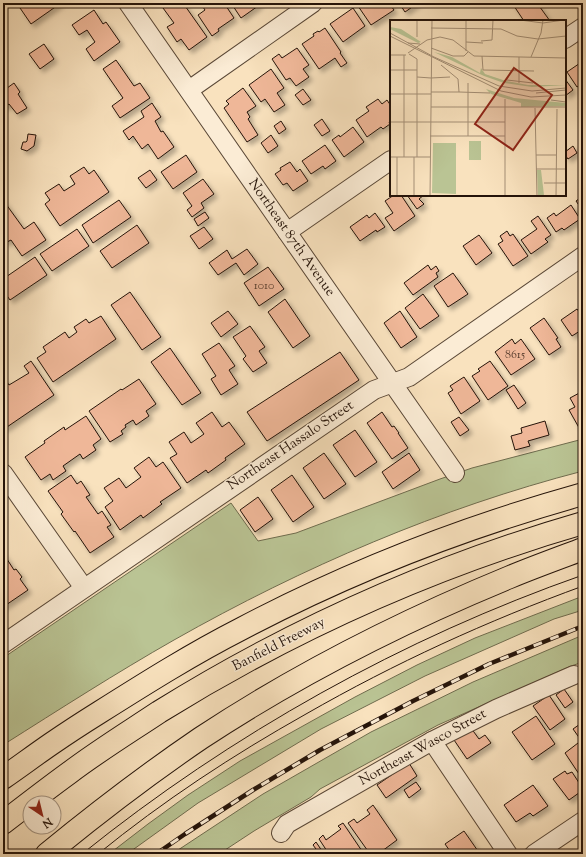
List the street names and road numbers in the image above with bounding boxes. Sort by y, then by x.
street label: Northeast 87th Avenue [243,175,339,301]
street label: Northeast Hassalo Street [224,396,358,496]
street label: Banfield Freeway [229,613,329,677]
street label: Northeast Wasco Street [356,705,490,791]

